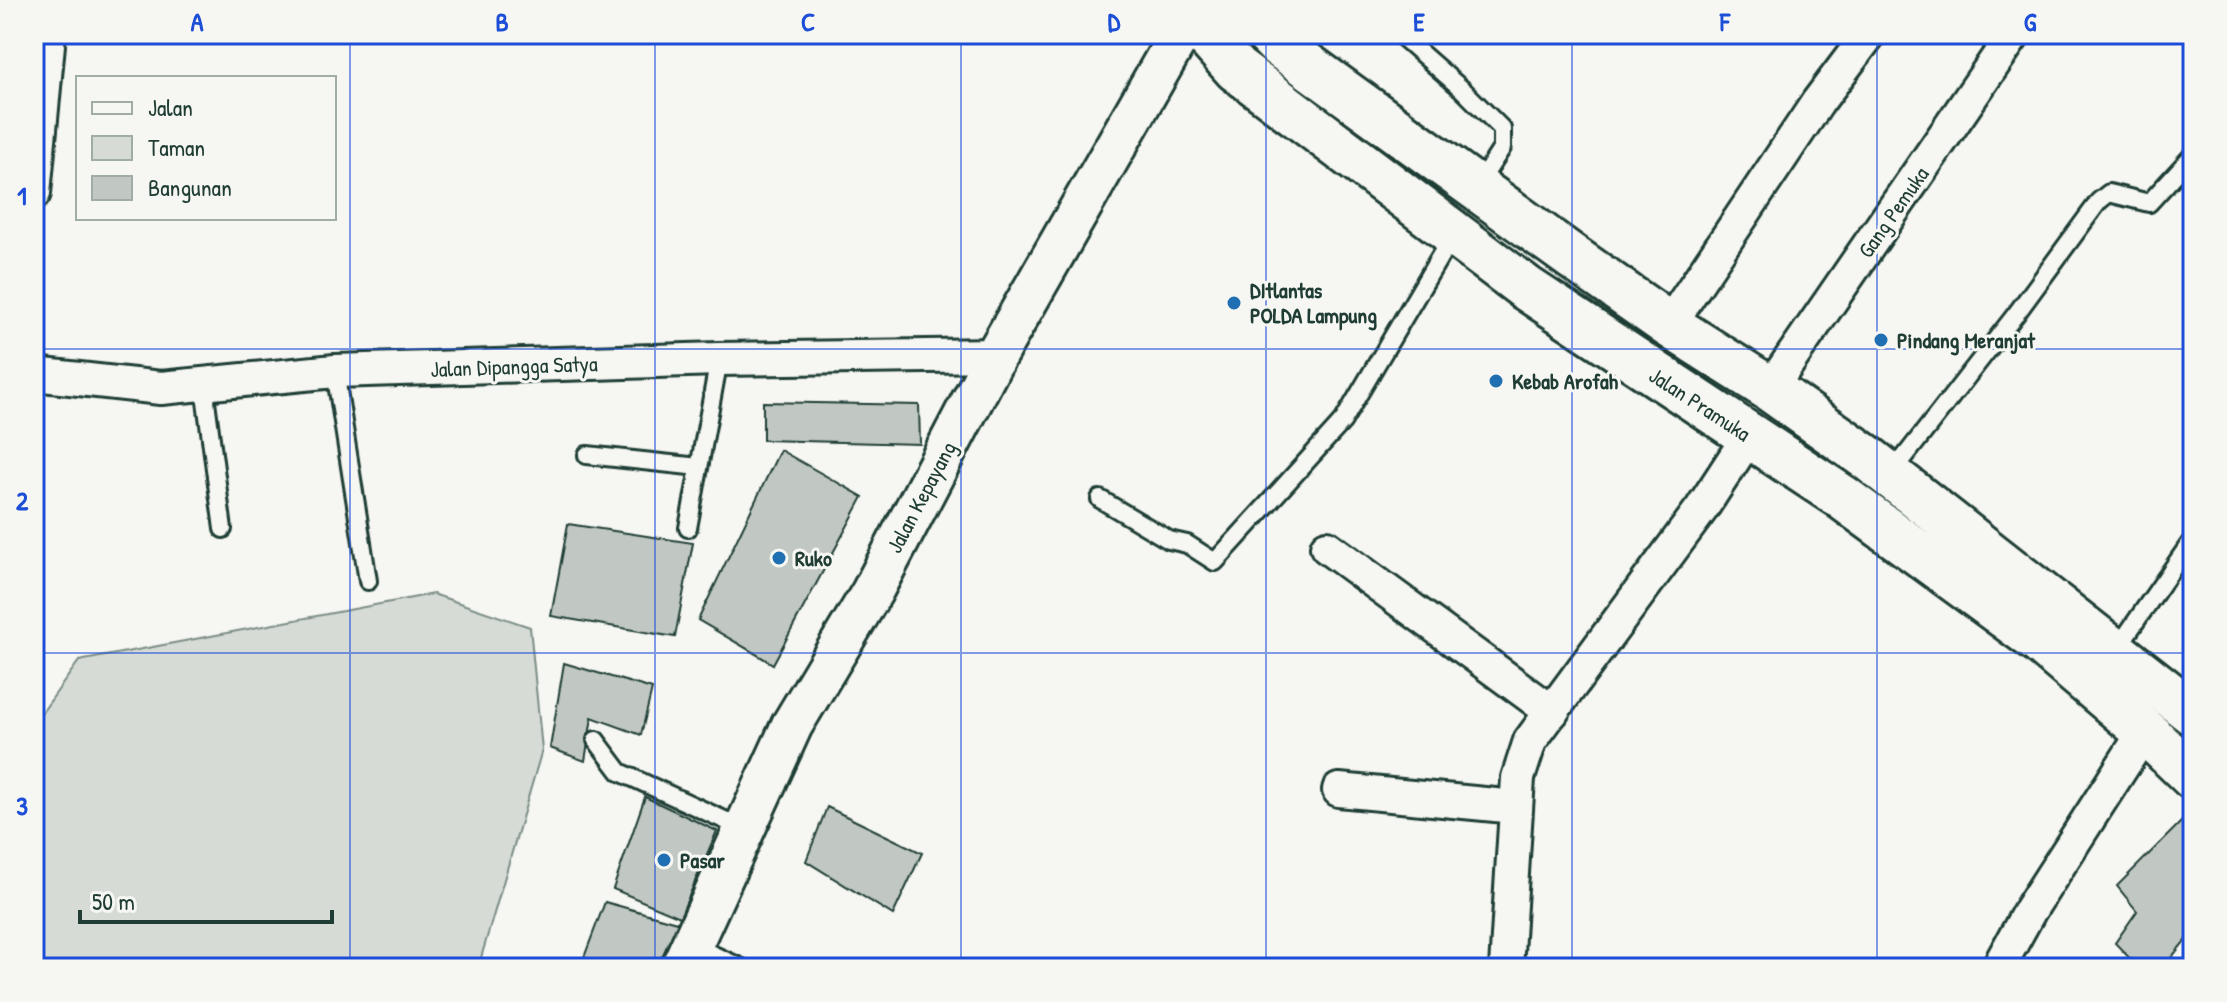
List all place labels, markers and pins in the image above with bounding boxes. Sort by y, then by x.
place label: DItlantas POLDA Lampung [1250,275,1377,331]
marker: DItlantas POLDA Lampung [1225,294,1243,312]
place label: Pindang Meranjat [1897,325,2036,356]
marker: Pindang Meranjat [1872,331,1890,349]
place label: Kebab Arofah [1512,366,1619,396]
marker: Kebab Arofah [1487,372,1505,390]
place label: Ruko [795,543,832,573]
marker: Ruko [770,549,788,567]
place label: Pasar [680,845,725,875]
marker: Pasar [655,851,673,869]

